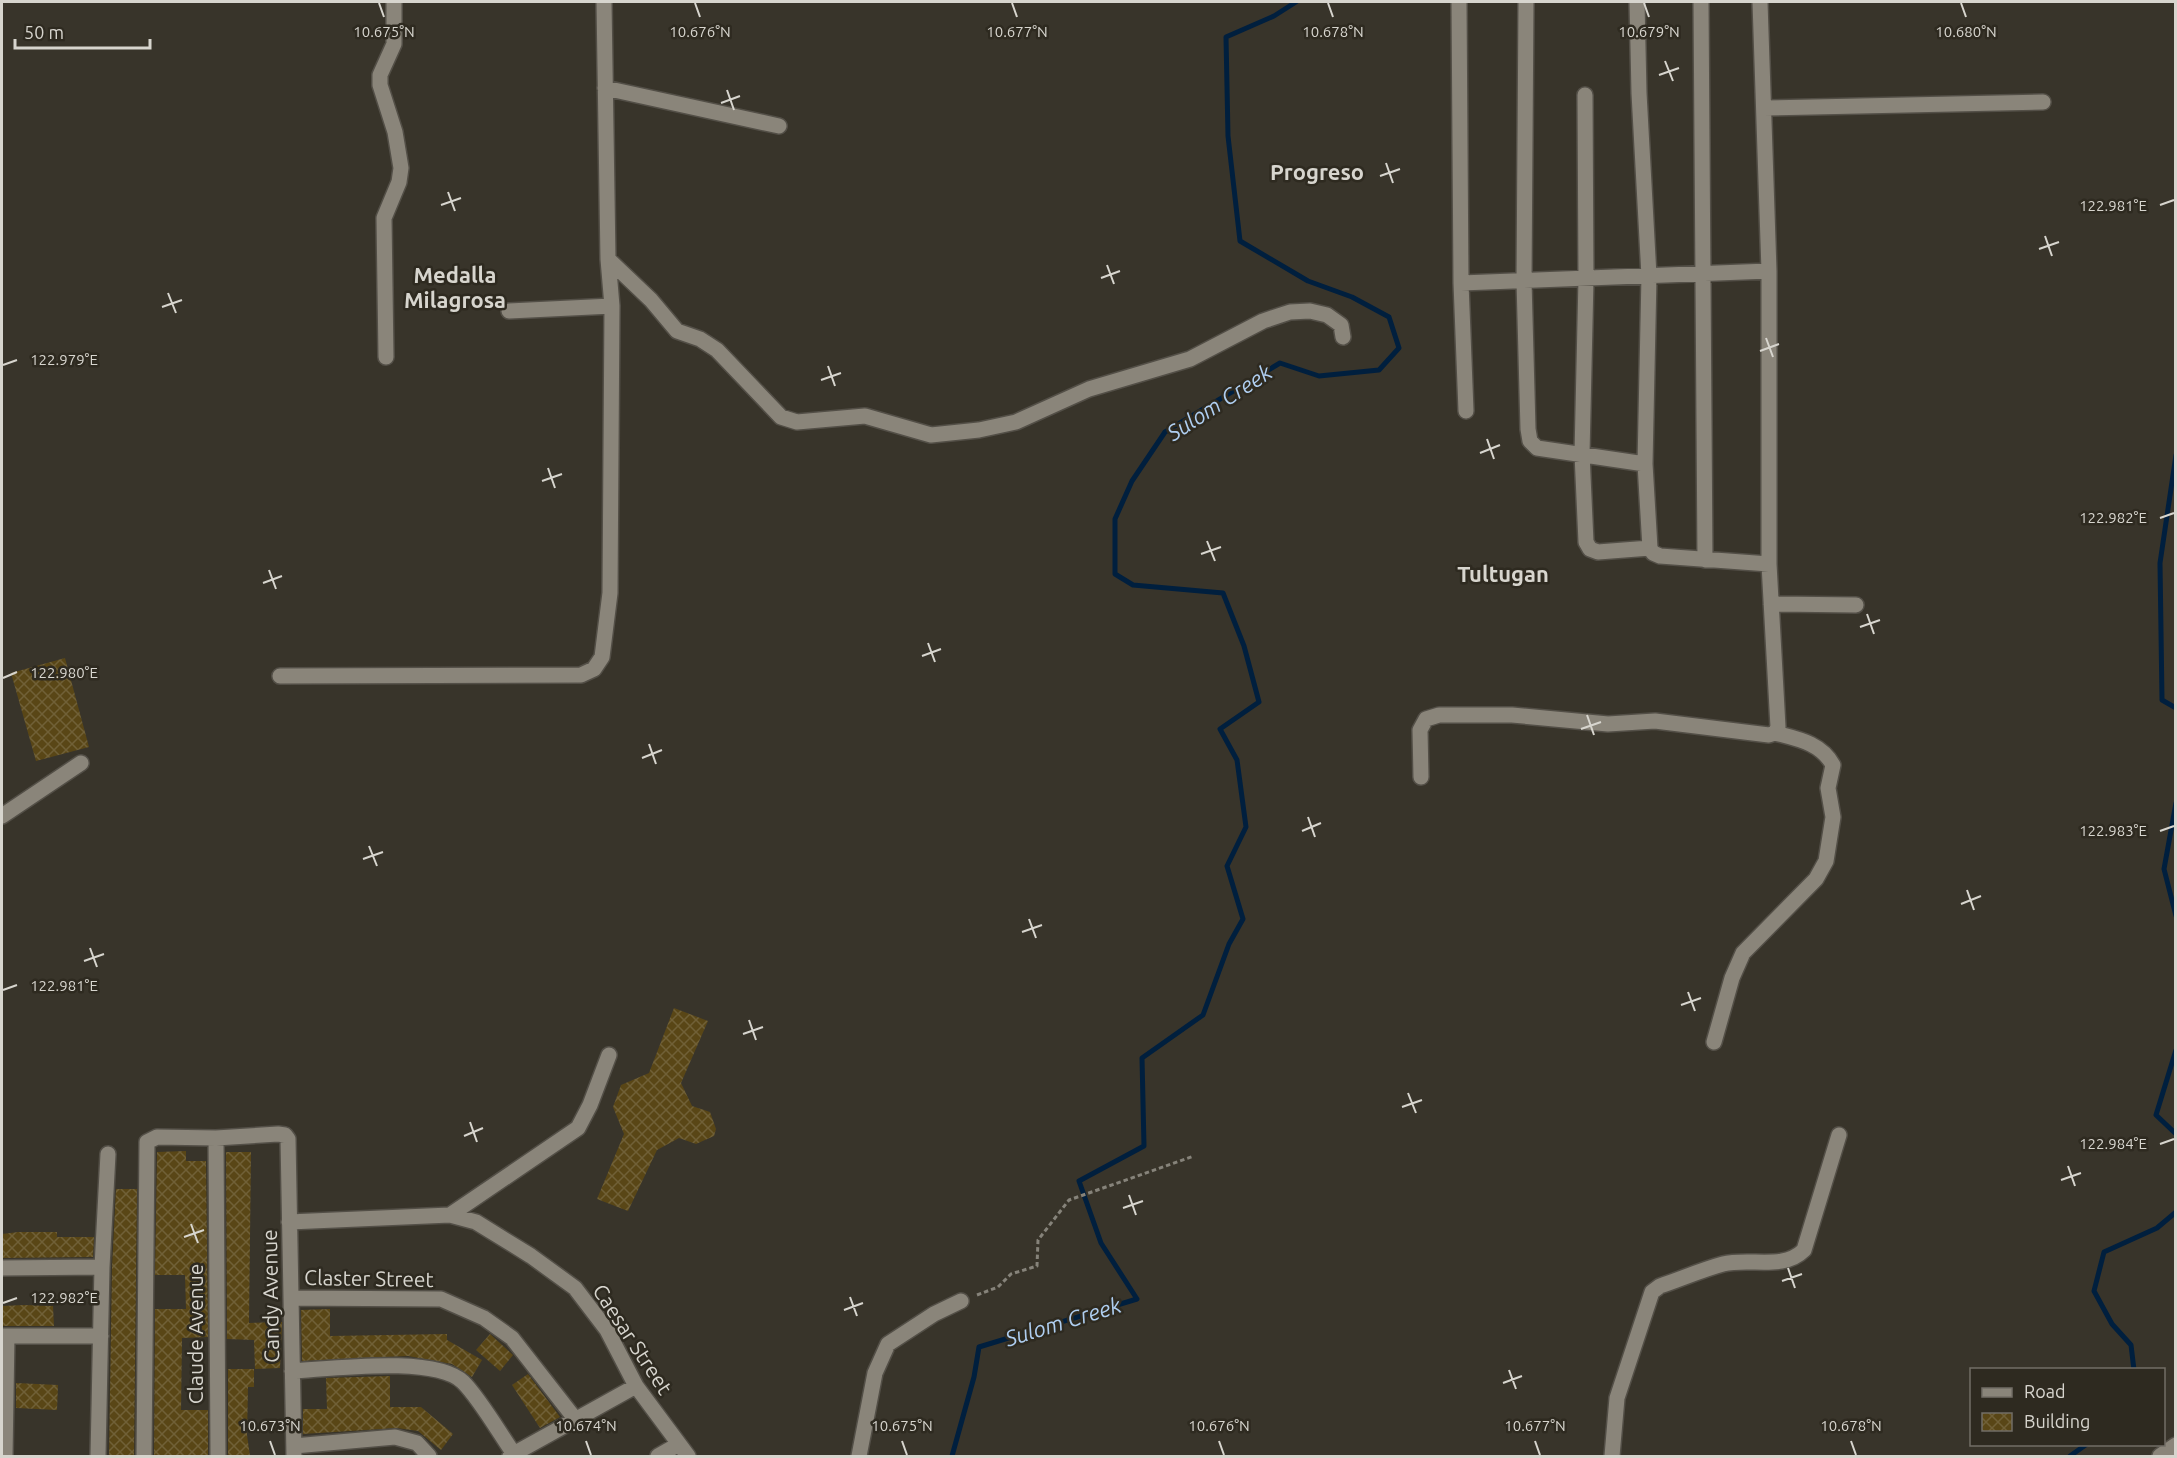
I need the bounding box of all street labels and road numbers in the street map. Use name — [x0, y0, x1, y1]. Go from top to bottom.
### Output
street label: Candy Avenue — [257, 1229, 283, 1363]
street label: Claude Avenue — [183, 1264, 207, 1404]
street label: Claster Street — [304, 1265, 434, 1291]
street label: Caesar Street — [588, 1279, 678, 1399]

